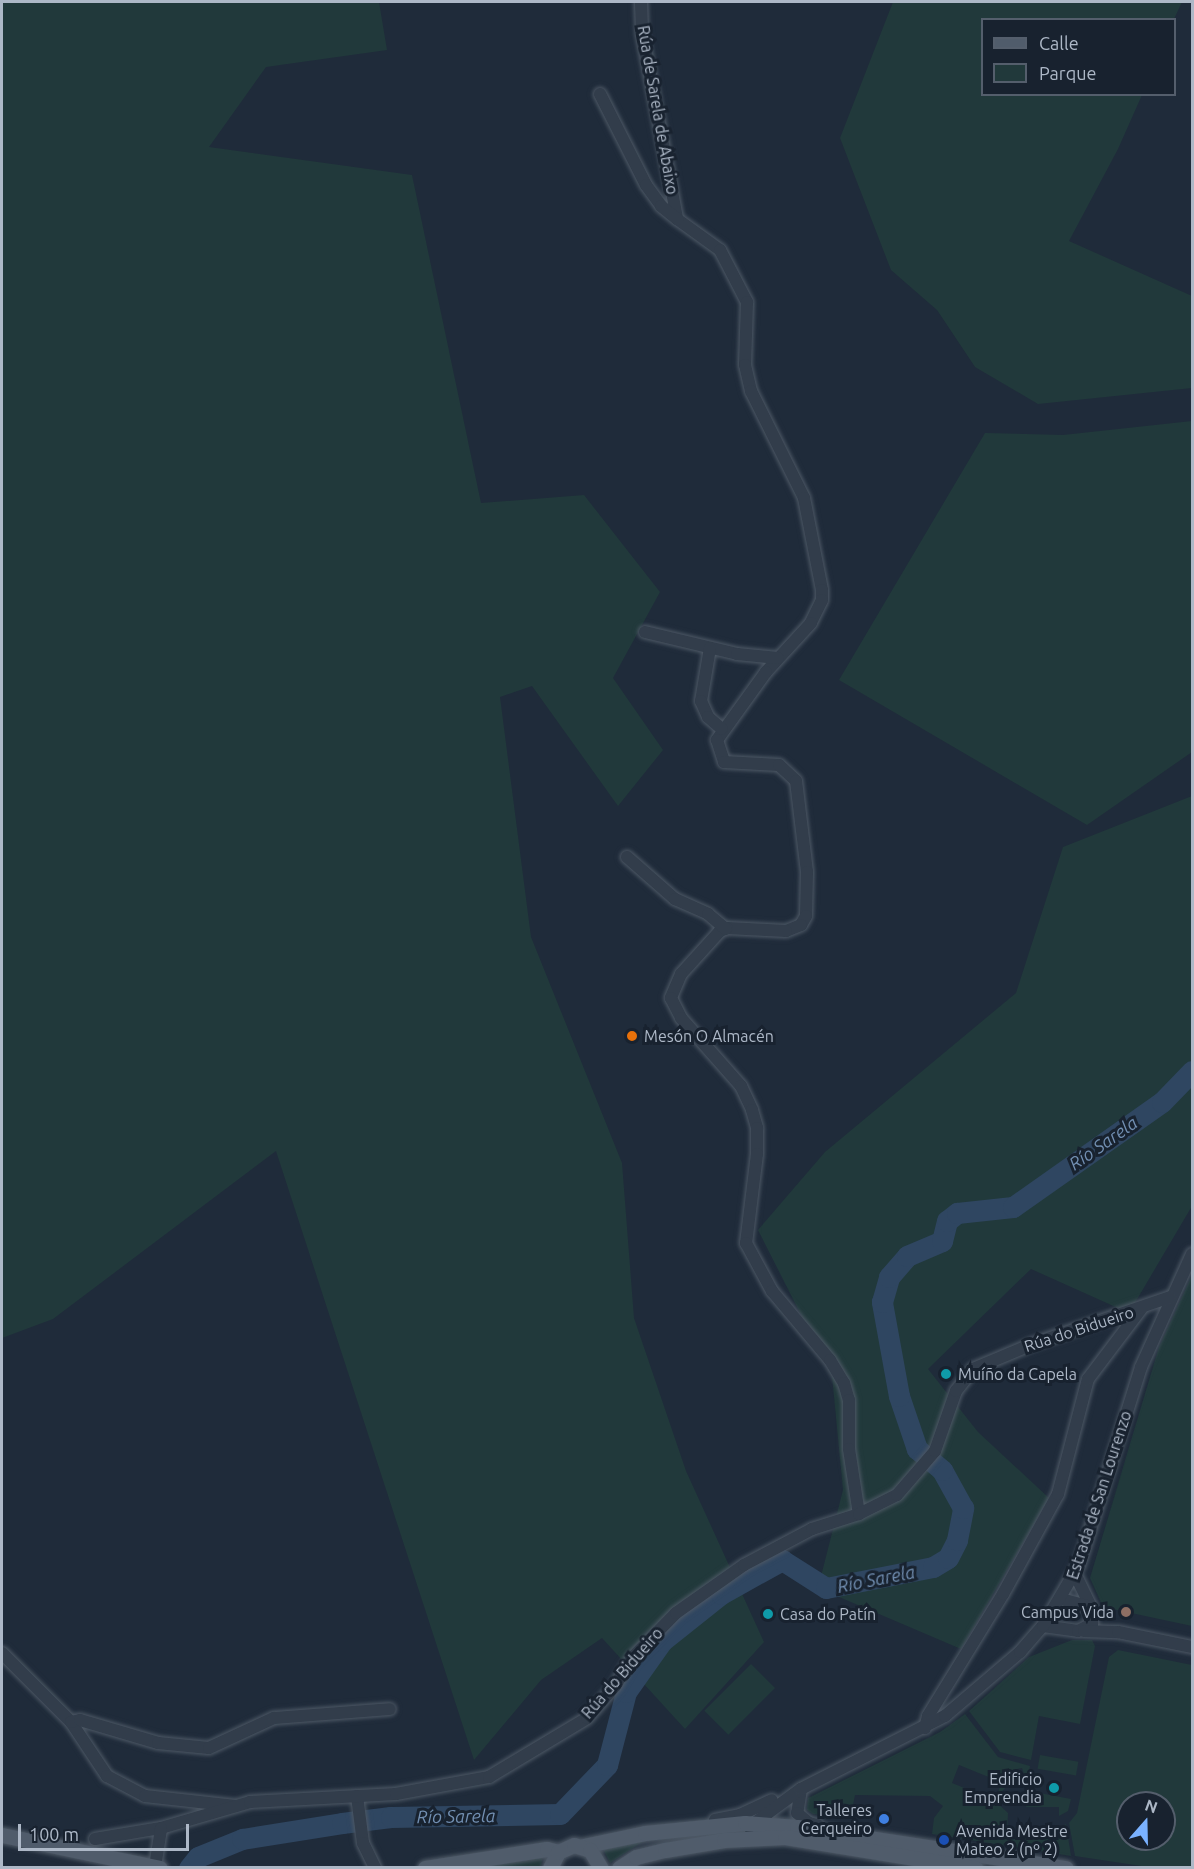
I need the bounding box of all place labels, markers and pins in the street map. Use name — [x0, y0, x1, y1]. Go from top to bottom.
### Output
place label: Mesón O Almacén — [644, 1026, 774, 1046]
marker: Mesón O Almacén — [625, 1029, 639, 1043]
place label: Muíño da Capela — [958, 1364, 1077, 1384]
marker: Muíño da Capela — [939, 1367, 953, 1381]
place label: Campus Vida — [1021, 1602, 1114, 1622]
place label: Casa do Patín — [780, 1604, 876, 1624]
marker: Campus Vida — [1119, 1605, 1133, 1619]
marker: Casa do Patín — [761, 1607, 775, 1621]
place label: Edificio Emprendia — [964, 1769, 1042, 1807]
marker: Edificio Emprendia — [1047, 1781, 1061, 1795]
place label: Talleres Cerqueiro — [801, 1800, 872, 1838]
marker: Talleres Cerqueiro — [877, 1812, 891, 1826]
place label: Avenida Mestre Mateo 2 (nº 2) — [956, 1821, 1068, 1859]
marker: Avenida Mestre Mateo 2 (nº 2) — [937, 1833, 951, 1847]

